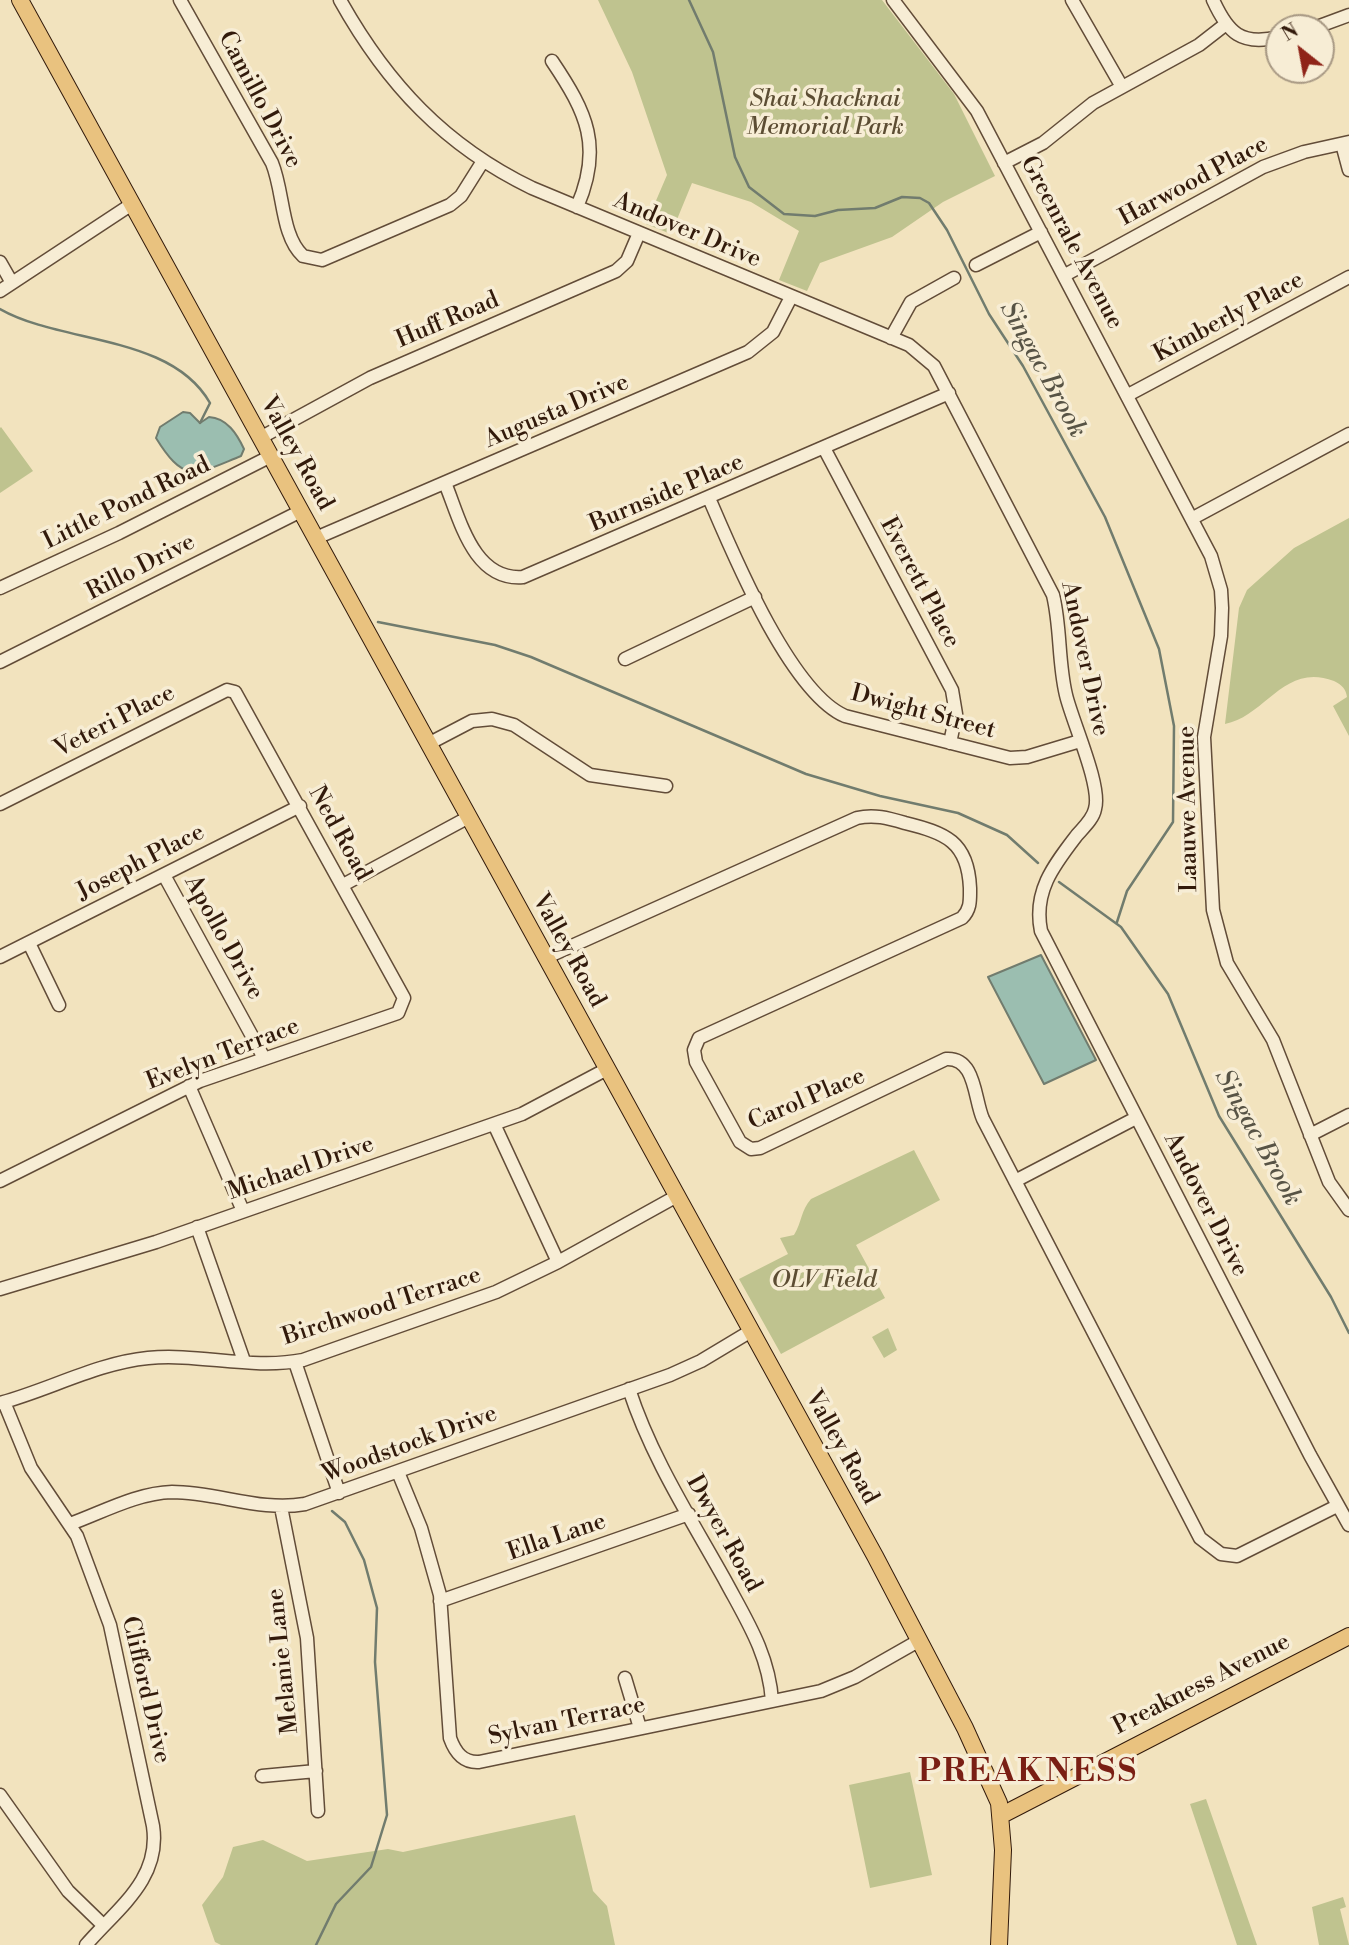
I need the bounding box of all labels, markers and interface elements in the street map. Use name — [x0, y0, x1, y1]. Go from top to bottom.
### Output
north arrow — [1265, 14, 1335, 84]
text: N — [1278, 19, 1303, 47]
street label: Camillo Drive — [211, 26, 307, 174]
park label: Shai Shacknai Memorial Park — [746, 86, 904, 142]
street label: Harwood Place — [1115, 131, 1273, 233]
street label: Greenrale Avenue — [1013, 151, 1129, 335]
street label: Andover Drive — [609, 187, 765, 275]
street label: Kimberly Place — [1149, 266, 1309, 370]
street label: Huff Road — [392, 286, 504, 356]
water label: Singac Brook — [992, 296, 1092, 444]
street label: Augusta Drive — [481, 369, 633, 455]
street label: Valley Road — [253, 392, 339, 516]
street label: Burnside Place — [586, 449, 748, 539]
street label: Little Pond Road — [39, 451, 215, 557]
street label: Everett Place — [873, 513, 965, 653]
street label: Rillo Drive — [82, 528, 200, 608]
street label: Andover Drive — [1054, 579, 1114, 739]
street label: Veteri Place — [50, 679, 180, 765]
street label: Dwight Street — [848, 680, 998, 746]
street label: Laauwe Avenue — [1173, 726, 1205, 892]
street label: Ned Road — [301, 782, 377, 886]
street label: Joseph Place — [72, 819, 210, 907]
street label: Apollo Drive — [177, 871, 269, 1005]
street label: Valley Road — [525, 889, 611, 1013]
street label: Evelyn Terrace — [142, 1013, 304, 1097]
street label: Carol Place — [744, 1062, 870, 1138]
water label: Singac Brook — [1207, 1064, 1307, 1212]
street label: Andover Drive — [1156, 1128, 1254, 1282]
street label: Michael Drive — [224, 1131, 378, 1207]
street label: Birchwood Terrace — [279, 1261, 485, 1353]
park label: OLV Field — [772, 1267, 876, 1295]
street label: Valley Road — [798, 1386, 884, 1510]
street label: Woodstock Drive — [319, 1400, 501, 1490]
street label: Dwyer Road — [679, 1470, 767, 1598]
street label: Ella Lane — [504, 1508, 610, 1568]
street label: Melanie Lane — [262, 1587, 306, 1735]
street label: Clifford Drive — [114, 1614, 176, 1766]
street label: Preakness Avenue — [1109, 1628, 1295, 1742]
street label: Sylvan Terrace — [486, 1691, 648, 1753]
district label: PREAKNESS — [919, 1754, 1137, 1792]

